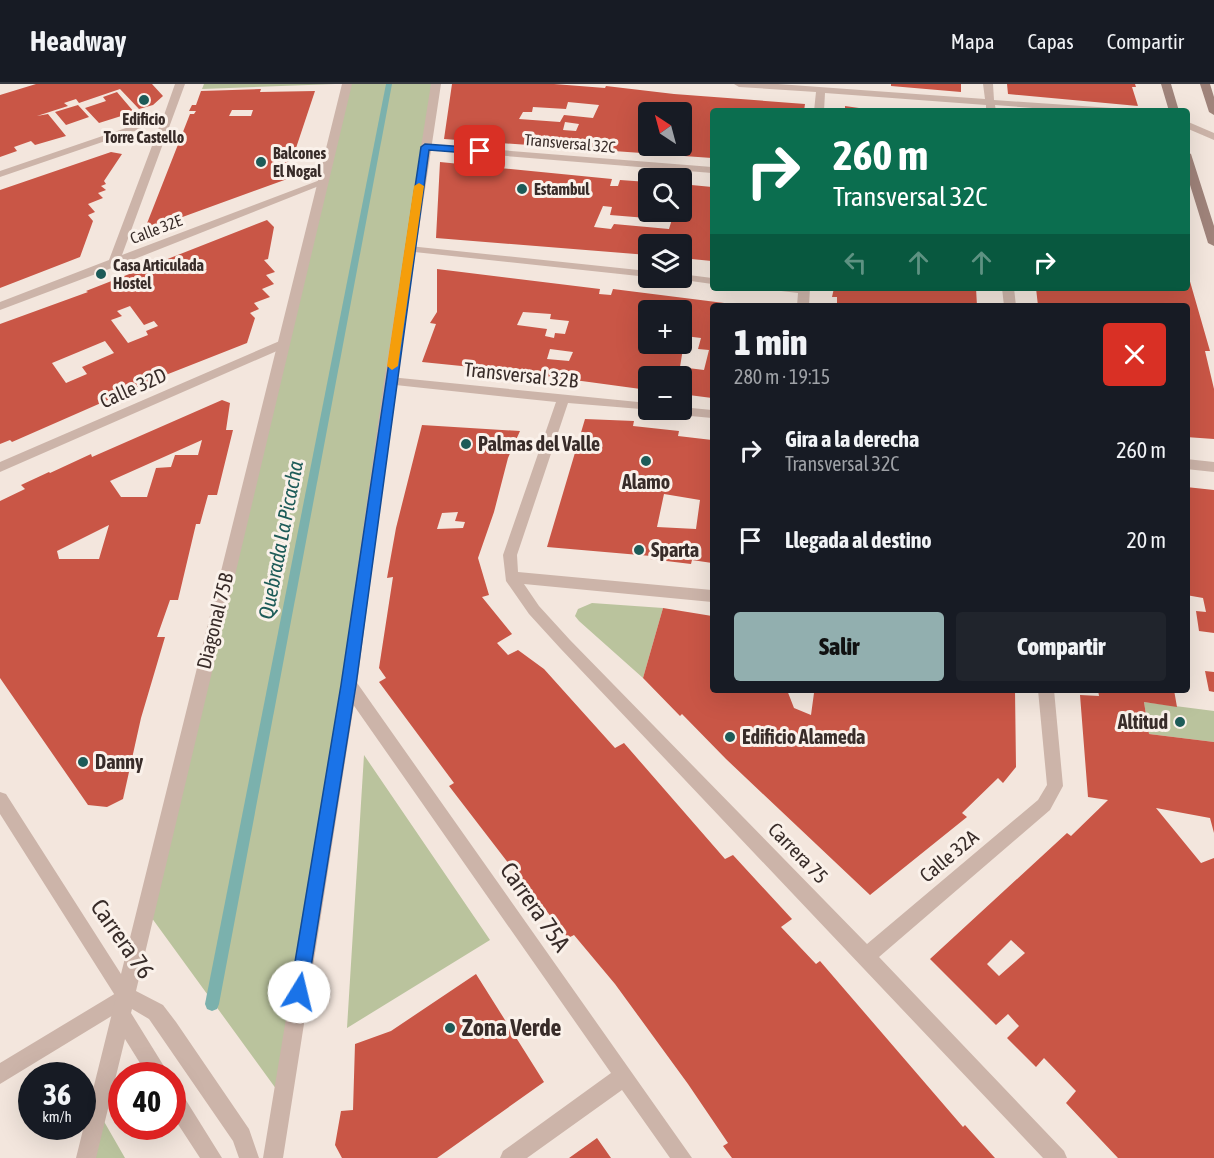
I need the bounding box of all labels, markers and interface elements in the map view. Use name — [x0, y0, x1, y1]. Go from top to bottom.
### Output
text: Headway — [30, 25, 126, 57]
text: Mapa — [951, 29, 994, 53]
text: Capas — [1027, 29, 1074, 53]
text: Compartir — [1107, 29, 1184, 53]
marker: Edificio Torre Castello — [137, 93, 151, 107]
north arrow — [638, 102, 692, 156]
map controls — [638, 102, 692, 420]
place label: Edificio Torre Castello — [104, 110, 185, 146]
pin — [454, 125, 505, 176]
street label: Transversal 32C — [524, 130, 616, 156]
text: 260 m — [833, 131, 928, 179]
icon: right — [734, 132, 812, 210]
icon: arrive — [463, 134, 496, 167]
place label: Balcones El Nogal — [273, 144, 327, 180]
marker: Balcones El Nogal — [254, 155, 268, 169]
button: search — [638, 168, 692, 222]
place label: Estambul — [534, 180, 590, 198]
text: Transversal 32C — [833, 181, 987, 212]
marker: Estambul — [515, 182, 529, 196]
street label: Calle 32E — [127, 211, 185, 247]
button: layers — [638, 234, 692, 288]
icon: left — [839, 246, 872, 279]
icon: ahead — [902, 246, 935, 279]
icon: ahead — [965, 246, 998, 279]
icon: right — [1028, 246, 1061, 279]
place label: Casa Articulada Hostel — [113, 256, 204, 292]
marker: Casa Articulada Hostel — [94, 267, 108, 281]
button: + — [638, 300, 692, 354]
text: 1 min — [734, 321, 808, 363]
button: close — [1103, 323, 1166, 386]
street label: Transversal 32B — [463, 357, 580, 392]
street label: Calle 32D — [96, 363, 170, 412]
text: 280 m · 19:15 — [734, 365, 830, 388]
button: − — [638, 366, 692, 420]
text: Gira a la derecha — [785, 426, 919, 452]
place label: Palmas del Valle — [478, 432, 600, 455]
icon: right — [734, 434, 767, 467]
marker: Palmas del Valle — [459, 437, 473, 451]
text: 260 m — [1116, 437, 1166, 463]
text: Transversal 32C — [785, 452, 899, 475]
marker: Alamo — [639, 454, 653, 468]
water label: Quebrada La Picacha — [253, 458, 307, 621]
place label: Alamo — [621, 470, 670, 493]
icon: arrive — [734, 524, 767, 557]
text: Llegada al destino — [785, 527, 932, 553]
text: 20 m — [1126, 527, 1166, 553]
place label: Sparta — [651, 538, 699, 561]
marker: Sparta — [632, 543, 646, 557]
street label: Diagonal 75B — [191, 570, 238, 671]
button: Salir — [734, 612, 944, 681]
button: Compartir — [956, 612, 1166, 681]
place label: Altitud — [1117, 710, 1168, 733]
marker: Altitud — [1173, 715, 1187, 729]
place label: Edificio Alameda — [742, 725, 865, 748]
marker: Edificio Alameda — [723, 730, 737, 744]
place label: Danny — [95, 750, 144, 773]
marker: Danny — [76, 755, 90, 769]
street label: Carrera 75 — [764, 817, 833, 888]
street label: Calle 32A — [915, 824, 983, 887]
street label: Carrera 75A — [495, 857, 576, 957]
street label: Carrera 76 — [85, 894, 159, 984]
position arrow — [267, 960, 331, 1024]
place label: Zona Verde — [462, 1014, 562, 1041]
marker: Zona Verde — [443, 1021, 457, 1035]
speed limit sign: 40 — [108, 1062, 186, 1140]
text: 36 — [43, 1077, 71, 1111]
text: km/h — [42, 1108, 72, 1125]

